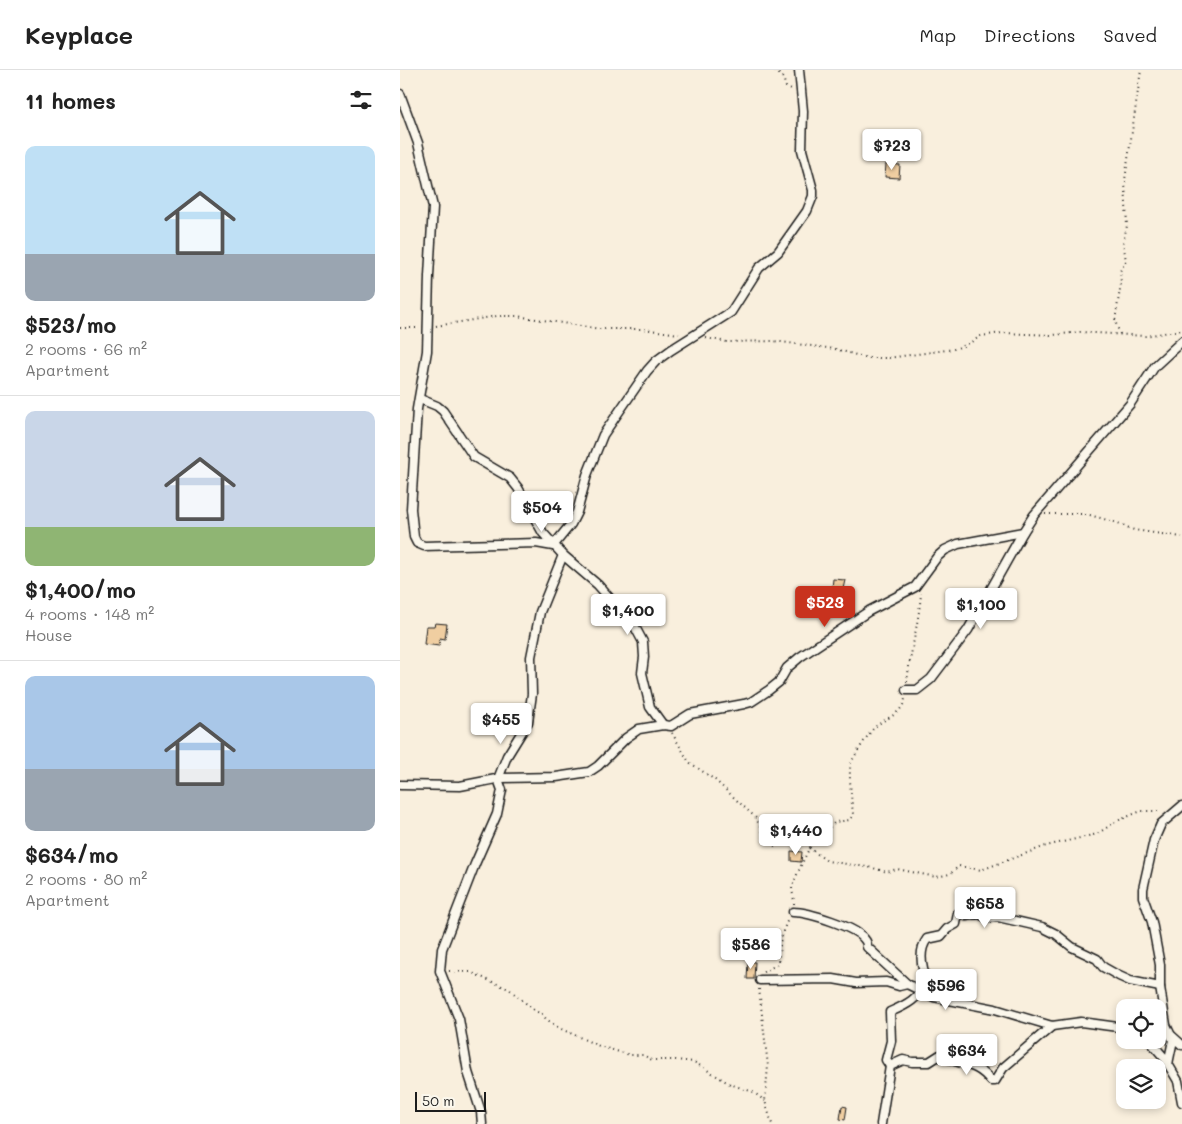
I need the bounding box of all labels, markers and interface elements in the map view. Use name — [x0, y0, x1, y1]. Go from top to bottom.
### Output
text: Keyplace — [25, 19, 133, 50]
text: Map — [919, 23, 956, 47]
text: Directions — [984, 23, 1076, 47]
text: Saved — [1104, 23, 1157, 47]
icon: filters — [347, 86, 375, 114]
text: 11 homes — [25, 87, 116, 114]
pin: $723 — [862, 128, 922, 171]
text: $723 — [873, 134, 911, 155]
icon: home — [155, 178, 245, 268]
text: $523/mo — [25, 311, 116, 338]
text: 2 rooms · 66 m² — [25, 338, 147, 359]
text: Apartment — [25, 359, 110, 380]
icon: home — [155, 444, 245, 534]
pin: $504 — [512, 490, 572, 533]
text: $504 — [522, 496, 562, 517]
text: $1,400/mo — [25, 576, 136, 603]
pin: $523 — [795, 586, 855, 628]
pin: $1,100 — [940, 588, 1022, 630]
text: $523 — [806, 591, 844, 612]
text: $1,100 — [956, 593, 1006, 614]
pin: $1,400 — [587, 594, 669, 636]
text: $1,400 — [602, 599, 654, 620]
text: 4 rooms · 148 m² — [25, 603, 154, 624]
text: House — [25, 624, 72, 645]
pin: $455 — [471, 702, 531, 745]
text: $455 — [482, 708, 520, 729]
icon: home — [155, 709, 245, 799]
pin: $1,440 — [755, 814, 837, 856]
text: $1,440 — [770, 819, 822, 840]
text: $634/mo — [25, 841, 118, 868]
text: 2 rooms · 80 m² — [25, 868, 147, 889]
pin: $658 — [955, 886, 1015, 929]
text: Apartment — [25, 889, 110, 910]
text: $658 — [966, 892, 1004, 913]
pin: $586 — [721, 928, 781, 970]
text: $586 — [732, 933, 770, 954]
pin: $596 — [916, 968, 976, 1011]
text: $596 — [927, 974, 965, 995]
map controls — [1116, 999, 1166, 1109]
button: locate — [1116, 999, 1166, 1049]
pin: $634 — [937, 1034, 997, 1076]
text: $634 — [947, 1039, 987, 1060]
button: layers — [1116, 1059, 1166, 1109]
scale bar — [415, 1089, 486, 1112]
text: 50 m — [422, 1091, 454, 1110]

